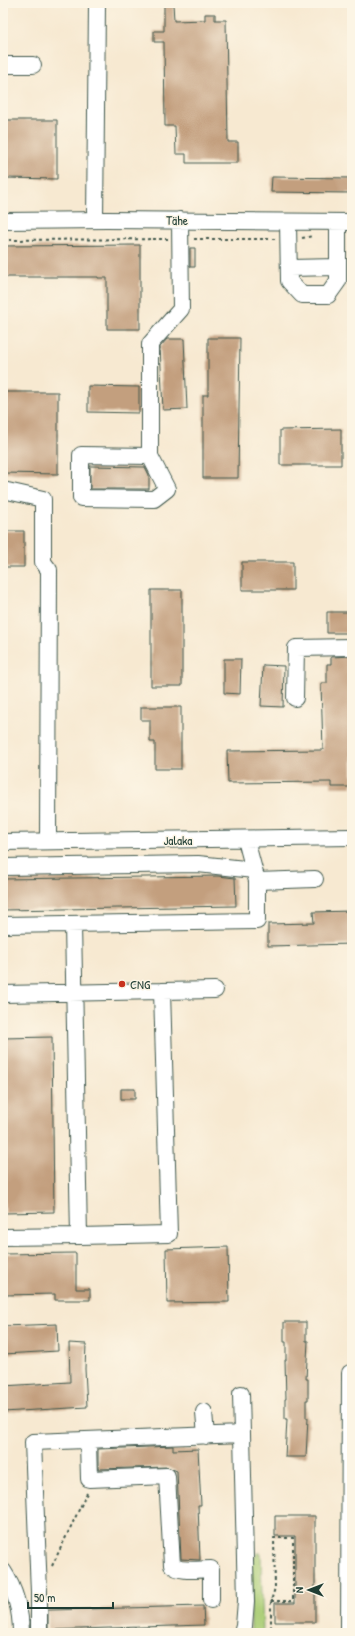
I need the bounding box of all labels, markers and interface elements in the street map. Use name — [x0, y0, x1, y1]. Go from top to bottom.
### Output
street label: Tähe — [166, 211, 188, 229]
street label: Jalaka — [164, 831, 192, 849]
place label: CNG — [130, 975, 151, 993]
marker: CNG — [117, 979, 127, 989]
north arrow — [289, 1570, 329, 1610]
scale bar — [28, 1584, 113, 1610]
text: N — [292, 1587, 306, 1593]
text: 50 m — [34, 1589, 55, 1606]

